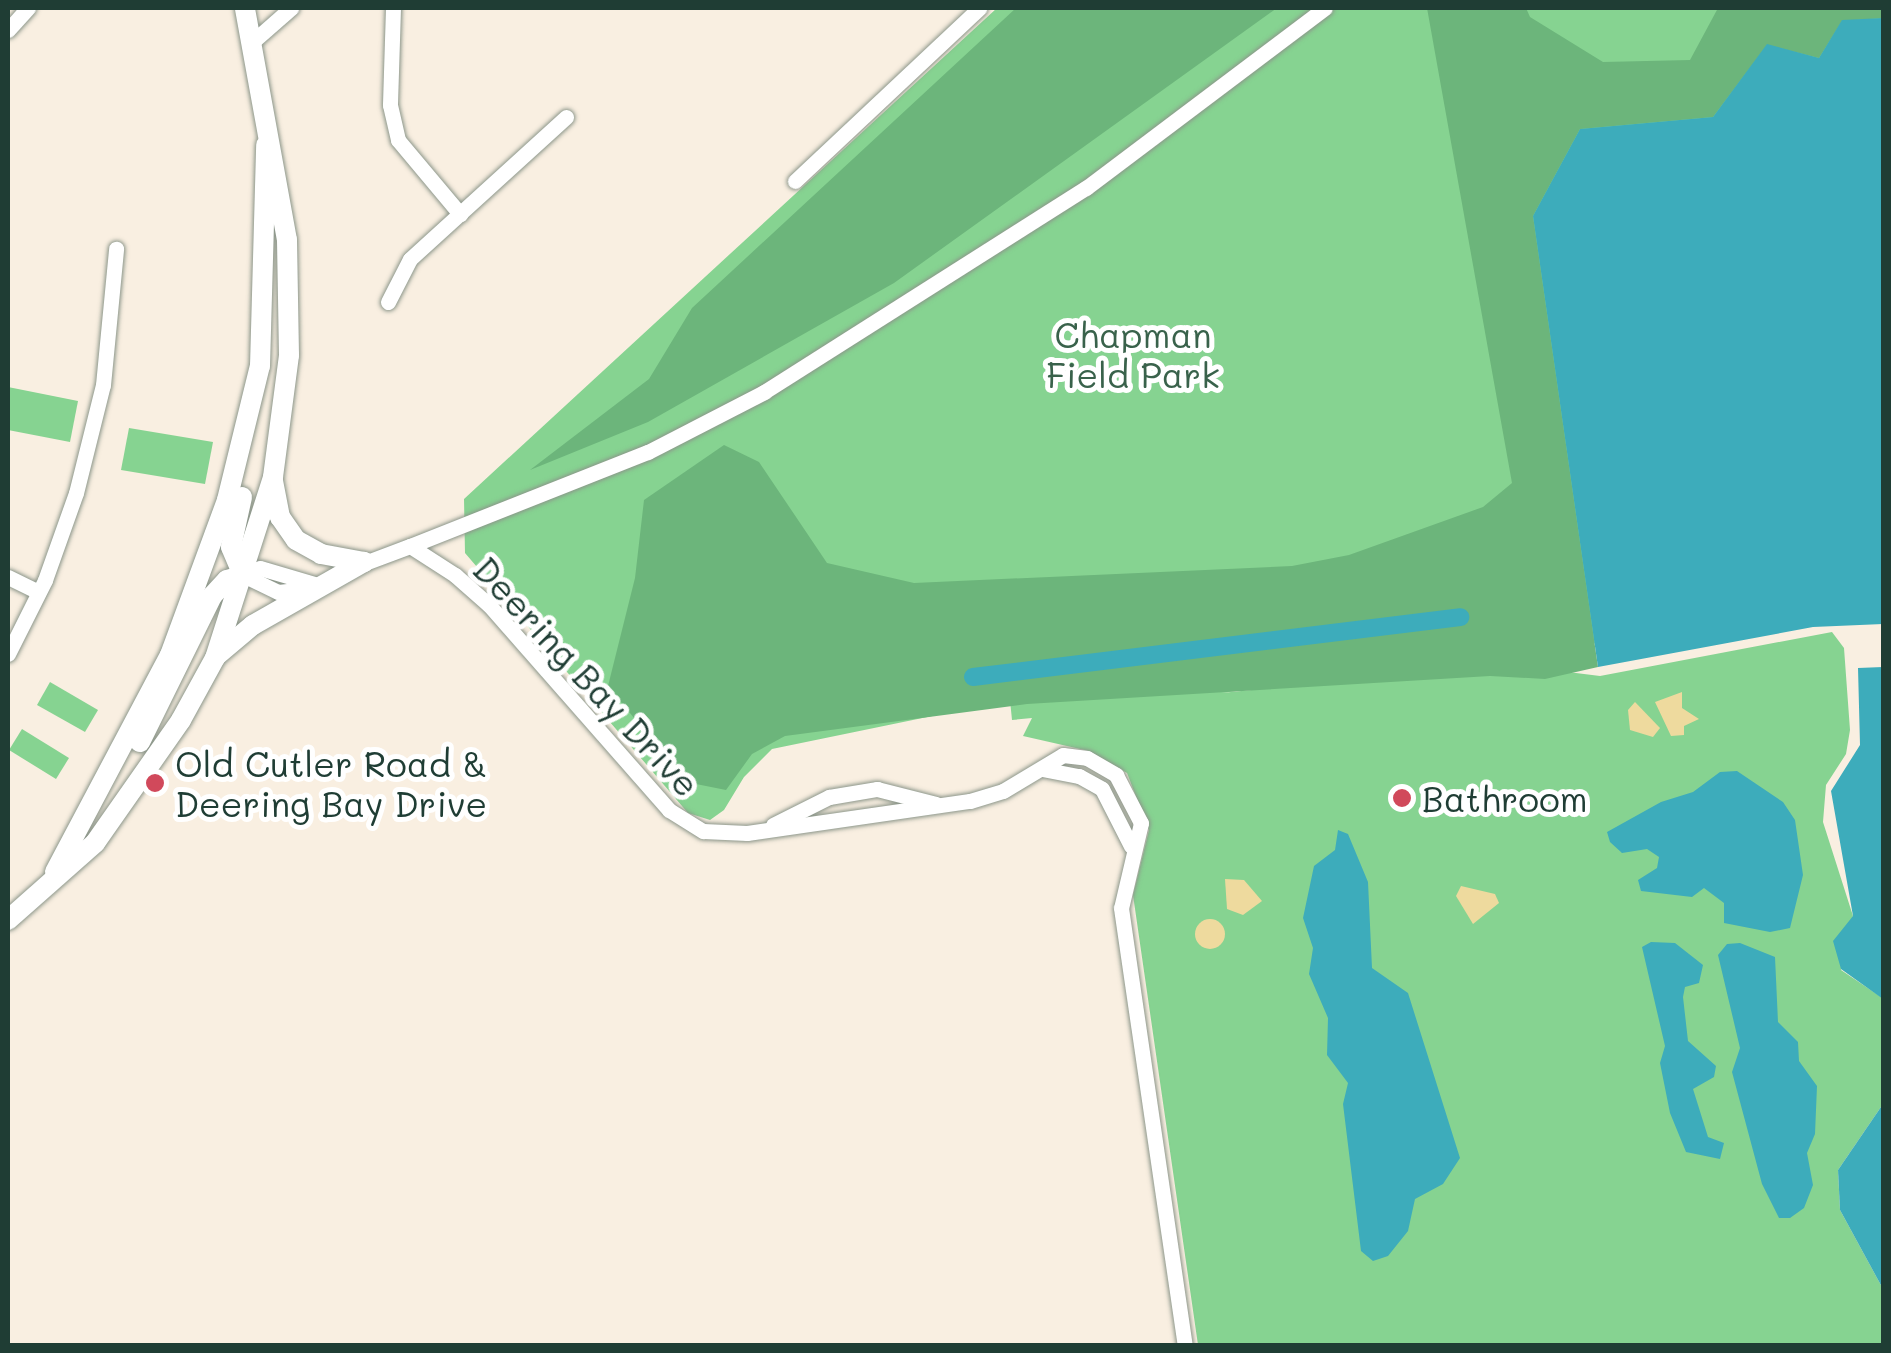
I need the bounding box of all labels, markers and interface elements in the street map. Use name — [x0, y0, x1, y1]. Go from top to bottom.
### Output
park label: Chapman Field Park — [1046, 313, 1220, 395]
street label: Deering Bay Drive — [465, 548, 709, 804]
place label: Old Cutler Road & Deering Bay Drive — [175, 742, 487, 824]
marker: Old Cutler Road & Deering Bay Drive — [144, 772, 166, 794]
place label: Bathroom — [1422, 777, 1588, 819]
marker: Bathroom — [1391, 787, 1413, 809]

